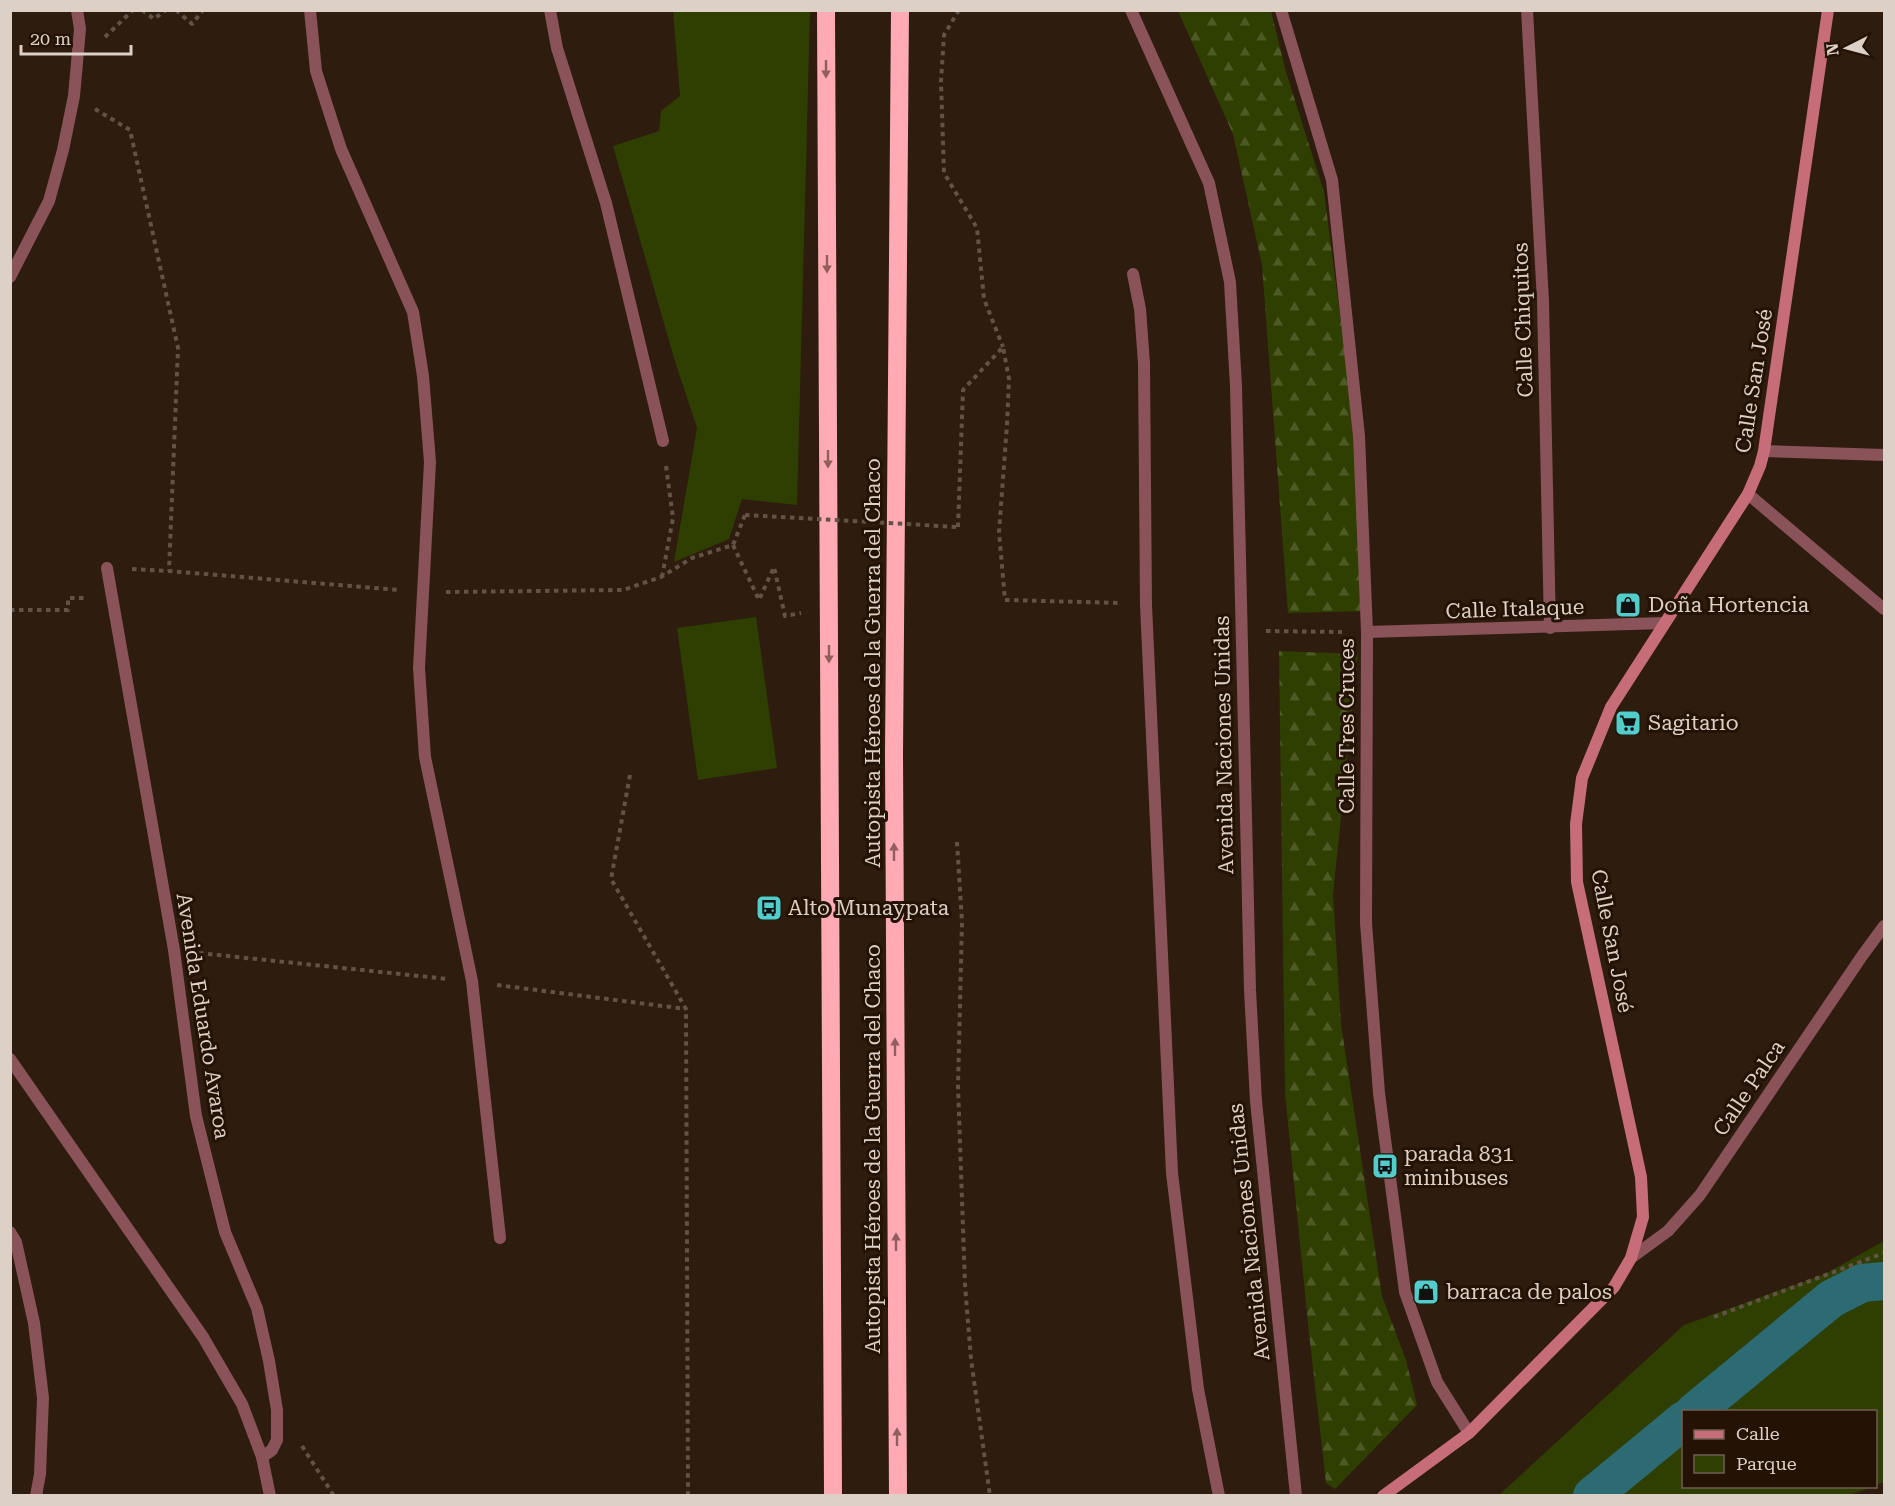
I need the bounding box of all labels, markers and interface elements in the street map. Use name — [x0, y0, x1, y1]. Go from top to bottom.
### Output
scale bar — [21, 18, 130, 56]
north arrow — [1817, 18, 1877, 78]
text: 20 m — [30, 28, 71, 49]
text: N — [1822, 42, 1843, 57]
one-way arrow — [821, 59, 831, 78]
street label: Calle Chiquitos — [1508, 242, 1538, 398]
one-way arrow — [822, 254, 832, 273]
street label: Calle San José — [1731, 307, 1777, 455]
one-way arrow — [823, 449, 833, 468]
street label: Autopista Héroes de la Guerra del Chaco — [861, 458, 885, 868]
shop icon: Doña Hortencia — [1613, 590, 1643, 620]
place label: Doña Hortencia — [1648, 593, 1810, 617]
street label: Calle Italaque — [1445, 595, 1585, 623]
street label: Avenida Naciones Unidas — [1210, 616, 1238, 874]
street label: Calle Tres Cruces — [1335, 638, 1359, 814]
one-way arrow — [824, 644, 834, 663]
supermarket icon: Sagitario — [1613, 708, 1643, 738]
place label: Sagitario — [1648, 711, 1739, 735]
one-way arrow — [889, 843, 899, 862]
street label: Calle San José — [1586, 867, 1638, 1015]
street label: Avenida Eduardo Avaroa — [172, 891, 234, 1141]
bus stop icon: Alto Munaypata — [754, 893, 784, 923]
place label: Alto Munaypata — [788, 896, 950, 920]
street label: Autopista Héroes de la Guerra del Chaco — [861, 944, 885, 1354]
street label: Calle Palca — [1708, 1035, 1790, 1140]
one-way arrow — [890, 1038, 900, 1057]
street label: Avenida Naciones Unidas — [1224, 1102, 1274, 1362]
place label: parada 831 minibuses — [1404, 1142, 1514, 1190]
bus stop icon: parada 831 minibuses — [1370, 1151, 1400, 1181]
one-way arrow — [891, 1233, 901, 1252]
shop icon: barraca de palos — [1411, 1277, 1441, 1307]
place label: barraca de palos — [1446, 1280, 1612, 1304]
legend — [1682, 1410, 1877, 1488]
text: Calle — [1736, 1423, 1780, 1444]
one-way arrow — [892, 1428, 902, 1447]
text: Parque — [1736, 1453, 1797, 1474]

